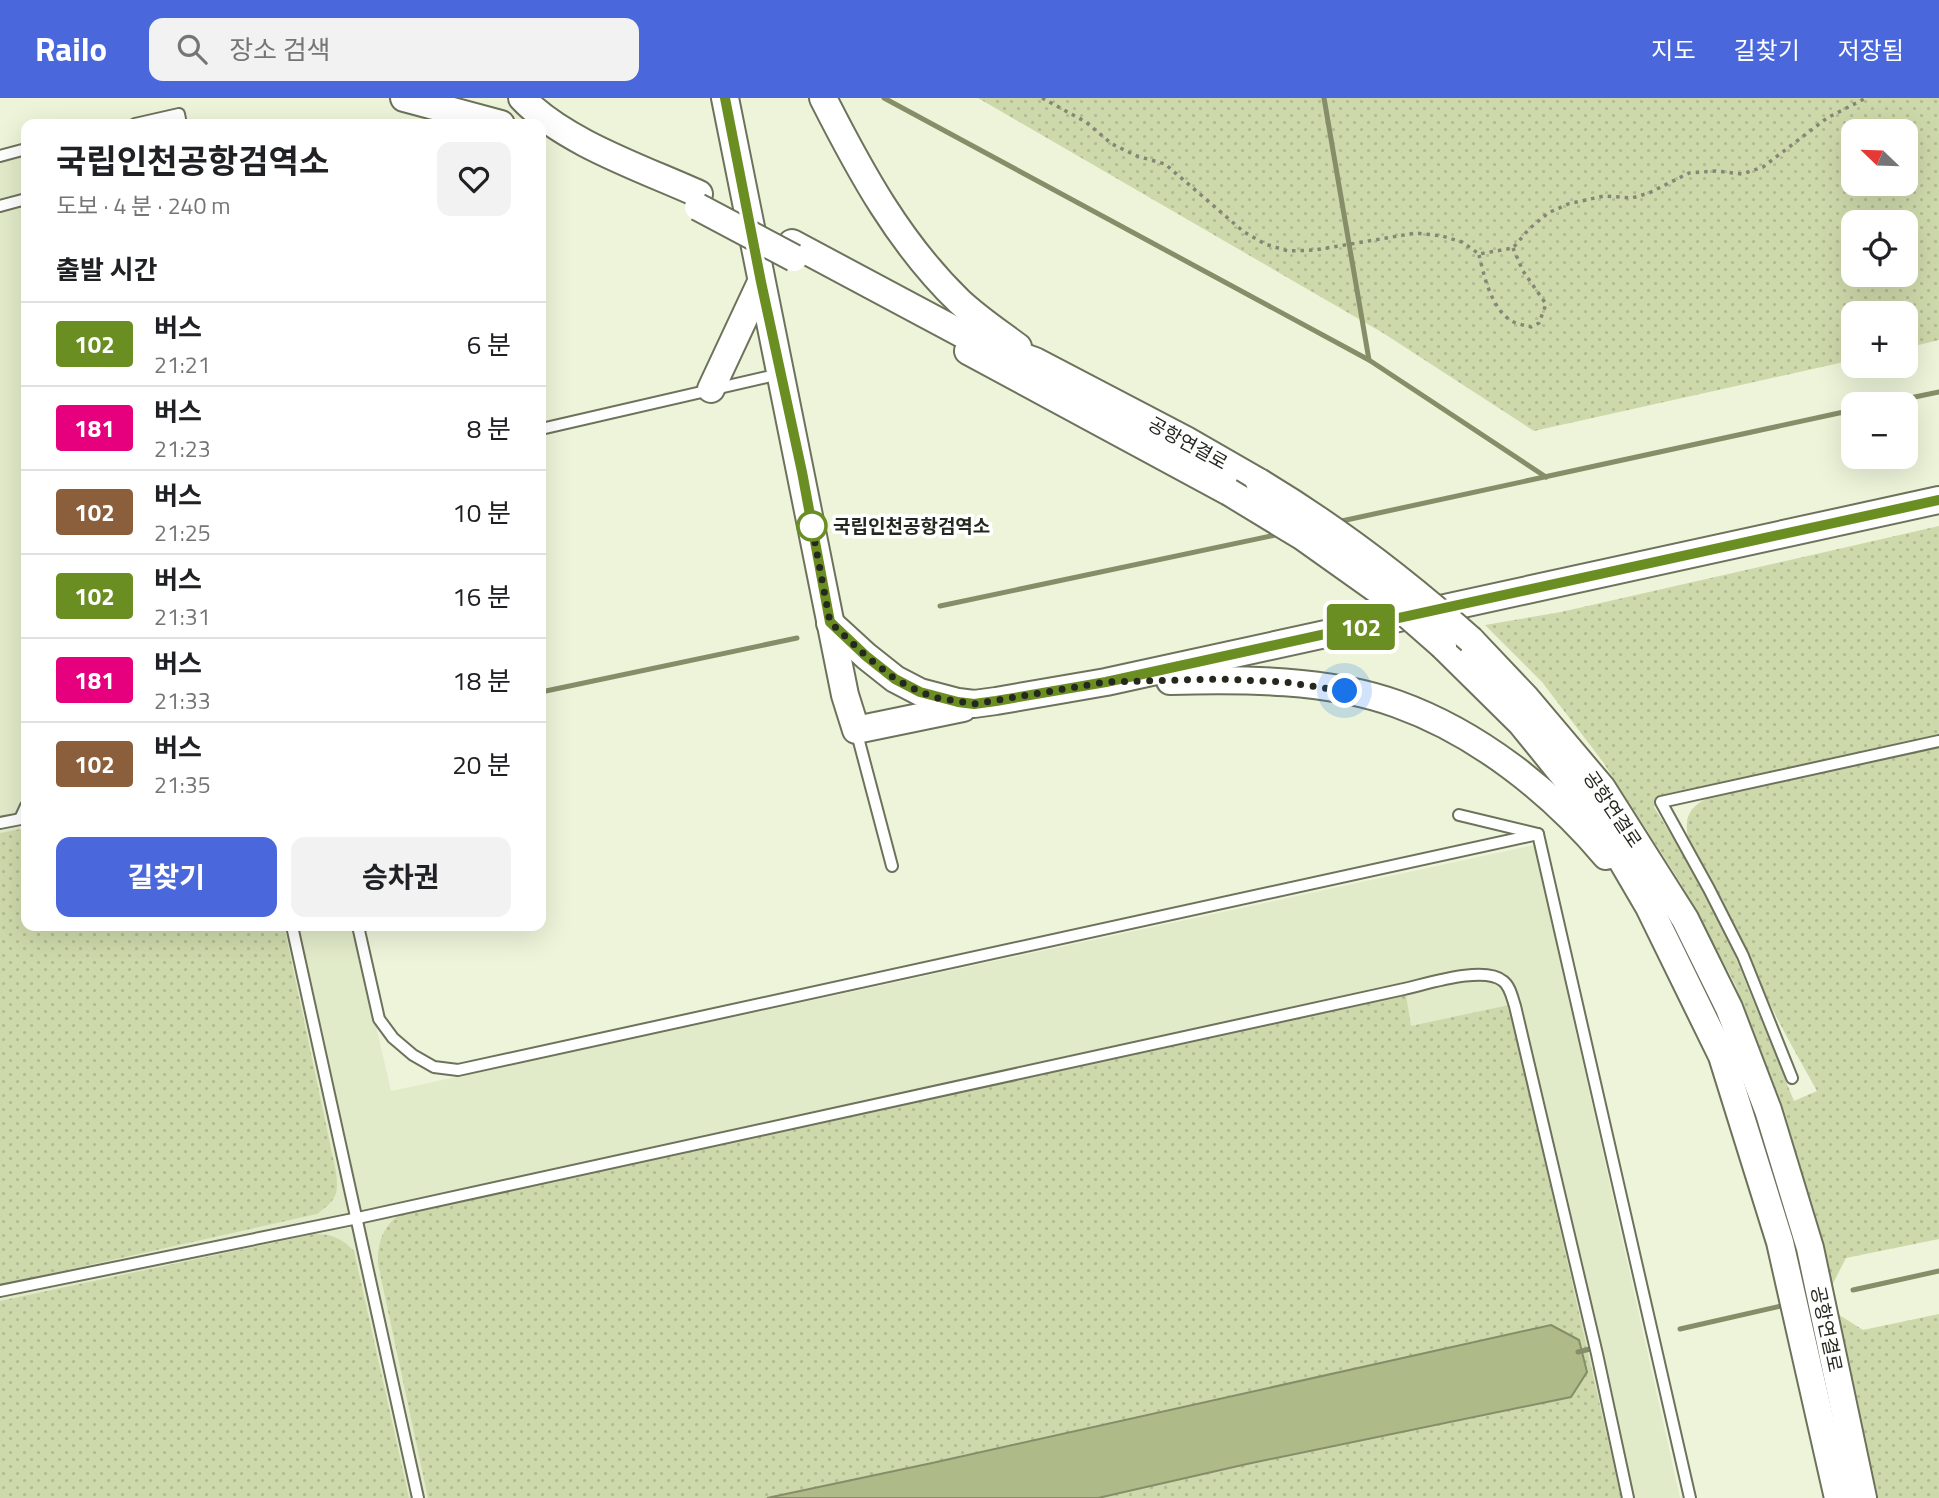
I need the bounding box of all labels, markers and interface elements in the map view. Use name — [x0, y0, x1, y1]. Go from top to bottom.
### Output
search box — [149, 18, 639, 81]
text: Railo — [35, 24, 107, 74]
icon: search — [173, 30, 211, 68]
text: 장소 검색 — [229, 30, 331, 69]
text: 지도 — [1651, 32, 1696, 68]
text: 길찾기 — [1734, 32, 1800, 68]
text: 저장됨 — [1838, 32, 1904, 68]
north arrow — [1841, 119, 1918, 196]
map controls — [1841, 119, 1918, 469]
text: 국립인천공항검역소 — [56, 136, 329, 186]
button: heart — [437, 142, 511, 216]
text: 도보 · 4 분 · 240 m — [56, 188, 231, 223]
button: locate — [1841, 210, 1918, 287]
text: 출발 시간 — [56, 250, 157, 289]
button: + — [1841, 301, 1918, 378]
text: 버스 — [154, 308, 202, 347]
text: 6 분 — [467, 325, 511, 364]
text: 102 — [74, 326, 115, 362]
text: 21:21 — [154, 347, 211, 382]
text: 버스 — [154, 392, 202, 431]
button: − — [1841, 392, 1918, 469]
text: 8 분 — [467, 409, 511, 448]
street label: 공항연결로 — [1143, 409, 1233, 476]
text: 181 — [74, 410, 115, 446]
text: 21:23 — [154, 431, 211, 466]
text: 버스 — [154, 476, 202, 515]
text: 10 분 — [452, 493, 511, 532]
text: 102 — [74, 494, 115, 530]
marker: 국립인천공항검역소 — [797, 511, 827, 541]
place label: 국립인천공항검역소 — [833, 511, 990, 540]
text: 21:25 — [154, 515, 211, 550]
text: 버스 — [154, 560, 202, 599]
text: 16 분 — [452, 577, 511, 616]
text: 102 — [74, 578, 115, 614]
text: 21:31 — [154, 599, 211, 634]
line badge: 102 — [1321, 604, 1401, 650]
text: 102 — [1341, 609, 1381, 645]
text: 버스 — [154, 644, 202, 683]
text: 18 분 — [452, 661, 511, 700]
text: 181 — [74, 662, 115, 698]
your location — [1327, 673, 1362, 708]
text: 21:33 — [154, 683, 211, 718]
text: 버스 — [154, 728, 202, 767]
text: 20 분 — [452, 745, 511, 784]
text: 102 — [74, 746, 115, 782]
street label: 공항연결로 — [1577, 764, 1650, 853]
text: 21:35 — [154, 767, 211, 802]
button: 길찾기 — [56, 837, 277, 917]
button: 승차권 — [291, 837, 511, 917]
street label: 공항연결로 — [1804, 1283, 1851, 1375]

